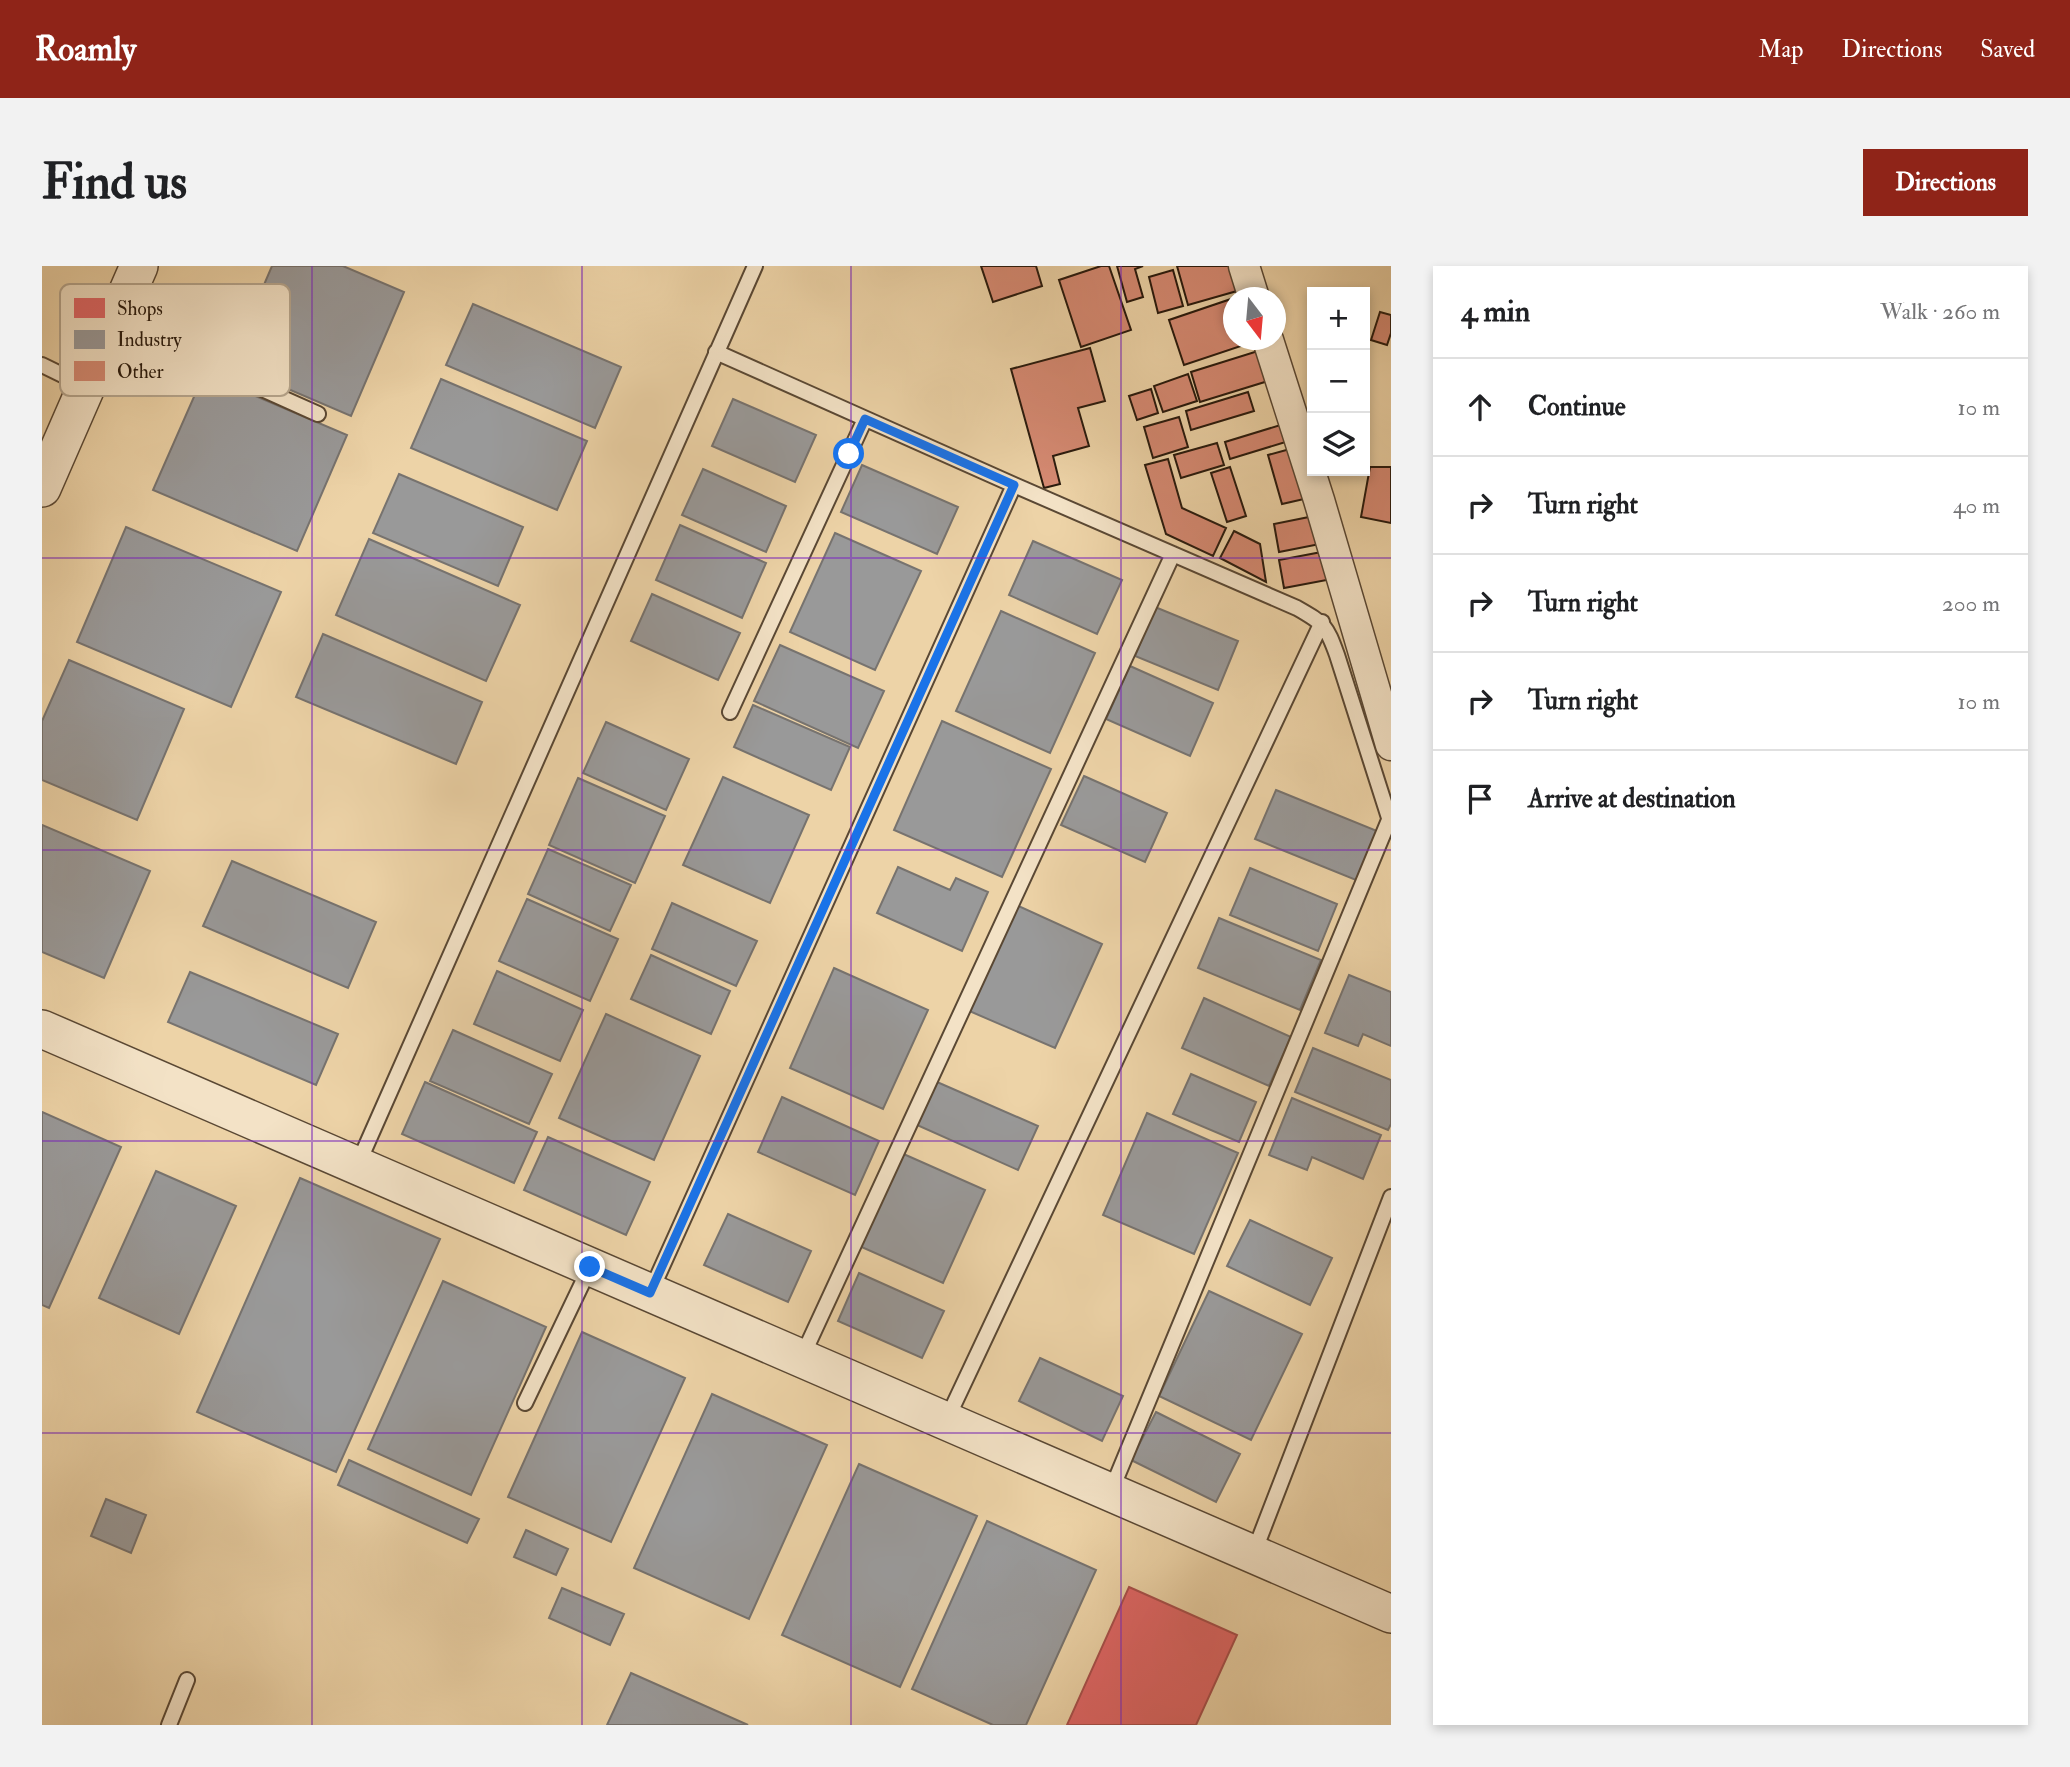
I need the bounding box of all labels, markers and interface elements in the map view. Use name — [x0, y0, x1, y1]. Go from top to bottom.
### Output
text: Roamly — [35, 29, 136, 70]
text: Map — [1758, 34, 1803, 65]
text: Directions — [1841, 34, 1942, 65]
text: Saved — [1980, 34, 2035, 65]
button: Directions — [1863, 149, 2028, 216]
text: Find us — [42, 152, 187, 213]
legend — [60, 284, 290, 396]
north arrow — [1223, 287, 1286, 350]
map controls — [1307, 287, 1370, 476]
button: + — [1307, 287, 1370, 350]
text: 4 min — [1461, 293, 1530, 330]
text: Shops — [117, 297, 163, 322]
text: Walk · 260 m — [1880, 297, 2000, 326]
text: Industry — [117, 328, 182, 352]
button: − — [1307, 350, 1370, 413]
text: Other — [117, 360, 164, 384]
icon: ahead — [1461, 388, 1499, 426]
text: Continue — [1528, 391, 1626, 423]
text: 10 m — [1957, 393, 2000, 422]
button: layers — [1307, 413, 1370, 476]
route start — [833, 438, 864, 469]
icon: right — [1461, 486, 1499, 524]
text: Turn right — [1528, 489, 1638, 521]
text: 40 m — [1953, 491, 2000, 520]
icon: right — [1461, 584, 1499, 622]
text: Turn right — [1528, 587, 1638, 619]
text: 200 m — [1942, 589, 2000, 618]
icon: right — [1461, 682, 1499, 720]
text: Turn right — [1528, 685, 1638, 717]
text: 10 m — [1957, 687, 2000, 716]
icon: arrive — [1461, 780, 1499, 818]
text: Arrive at destination — [1528, 783, 1736, 815]
route end — [574, 1251, 605, 1282]

